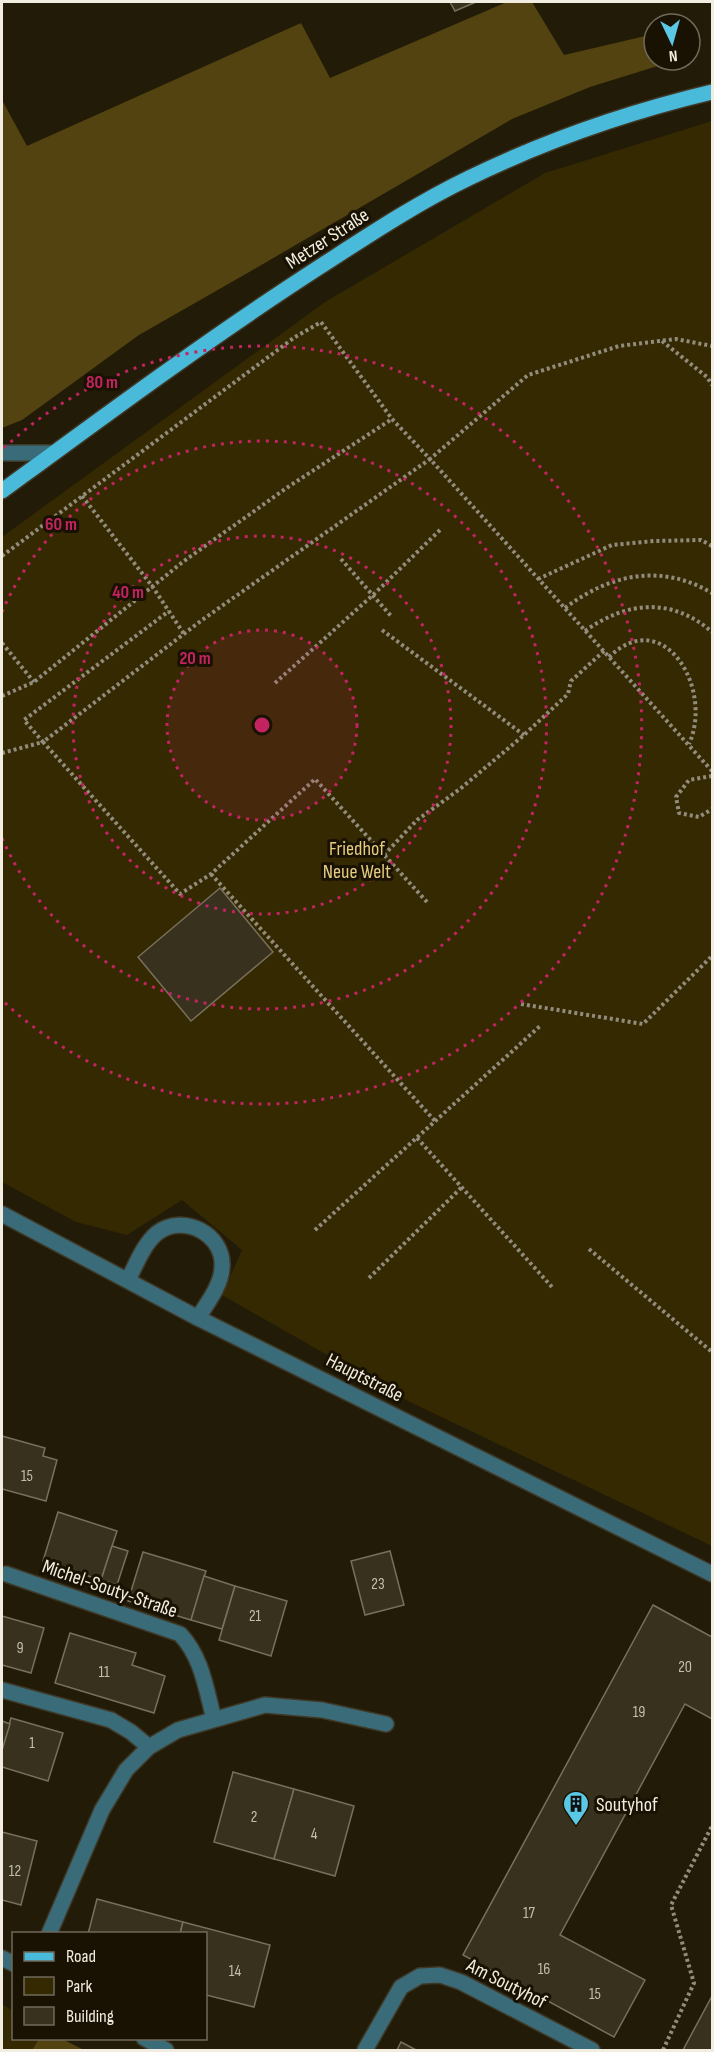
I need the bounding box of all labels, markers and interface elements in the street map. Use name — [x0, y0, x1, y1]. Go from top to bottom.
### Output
north arrow — [642, 12, 702, 72]
text: N — [668, 46, 678, 65]
street label: Metzer Straße — [282, 203, 374, 275]
text: 80 m — [86, 372, 118, 393]
text: 60 m — [45, 514, 77, 535]
text: 40 m — [112, 582, 144, 603]
text: 20 m — [179, 648, 211, 669]
centre of rings — [252, 715, 272, 735]
park label: Friedhof Neue Welt — [323, 837, 391, 884]
street label: Hauptstraße — [322, 1348, 407, 1407]
house number: 15 — [21, 1467, 33, 1486]
street label: Michel-Souty-Straße — [39, 1555, 180, 1623]
house number: 23 — [371, 1575, 385, 1594]
house number: 21 — [249, 1607, 262, 1626]
house number: 9 — [16, 1639, 24, 1658]
house number: 20 — [678, 1658, 692, 1677]
house number: 11 — [98, 1663, 110, 1682]
house number: 19 — [633, 1703, 645, 1722]
house number: 1 — [29, 1734, 35, 1753]
building icon: Soutyhof — [561, 1789, 591, 1827]
place label: Soutyhof — [596, 1793, 658, 1817]
house number: 2 — [251, 1808, 257, 1827]
house number: 4 — [311, 1825, 318, 1844]
house number: 12 — [9, 1862, 21, 1881]
house number: 17 — [523, 1904, 536, 1923]
legend — [12, 1932, 207, 2040]
text: Road — [66, 1946, 96, 1967]
street label: Am Soutyhof — [462, 1953, 551, 2014]
house number: 16 — [538, 1960, 550, 1979]
house number: 14 — [229, 1962, 241, 1981]
text: Park — [66, 1976, 92, 1997]
house number: 15 — [589, 1985, 601, 2004]
text: Building — [66, 2006, 114, 2027]

